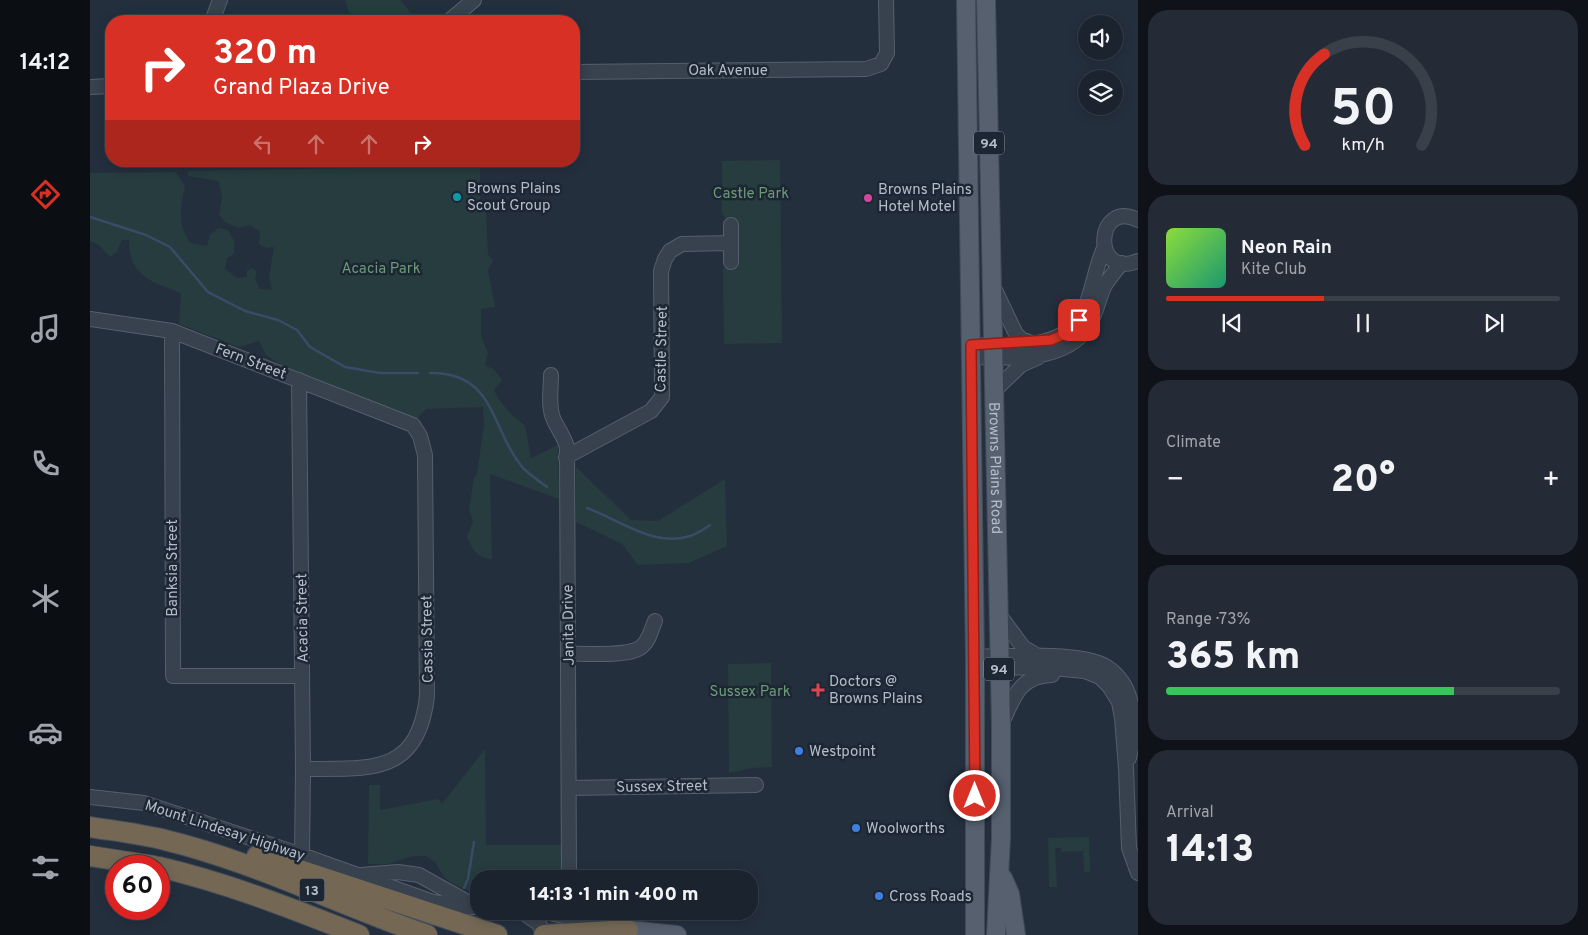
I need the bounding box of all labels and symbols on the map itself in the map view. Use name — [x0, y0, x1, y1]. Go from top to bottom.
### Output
street label: Oak Avenue — [688, 62, 768, 81]
road number: 94 — [974, 132, 1004, 154]
place label: Browns Plains Scout Group — [467, 180, 561, 216]
place label: Browns Plains Hotel Motel — [878, 181, 972, 217]
park label: Castle Park — [713, 185, 789, 204]
marker: Browns Plains Scout Group — [451, 191, 463, 203]
marker: Browns Plains Hotel Motel — [862, 192, 874, 204]
park label: Acacia Park — [341, 260, 421, 279]
pin — [1058, 299, 1100, 341]
street label: Castle Street — [652, 306, 673, 393]
street label: Fern Street — [212, 340, 289, 385]
street label: Browns Plains Road — [983, 402, 1005, 534]
street label: Banksia Street — [164, 519, 183, 617]
street label: Acacia Street — [293, 573, 314, 663]
street label: Janita Drive — [559, 584, 580, 666]
street label: Cassia Street — [418, 595, 439, 683]
road number: 94 — [984, 658, 1014, 681]
place label: Doctors @ Browns Plains — [829, 673, 923, 709]
park label: Sussex Park — [709, 683, 791, 702]
marker: Doctors @ Browns Plains — [811, 683, 825, 697]
place label: Westpoint — [809, 743, 876, 762]
marker: Westpoint — [793, 745, 805, 757]
position arrow — [948, 769, 1000, 821]
street label: Sussex Street — [616, 777, 708, 798]
street label: Mount Lindesay Highway — [142, 797, 307, 866]
place label: Woolworths — [866, 820, 945, 839]
marker: Woolworths — [850, 822, 862, 834]
speed limit sign: 60 — [105, 855, 170, 920]
road number: 13 — [300, 878, 324, 902]
place label: Cross Roads — [889, 888, 972, 907]
marker: Cross Roads — [873, 890, 885, 902]

